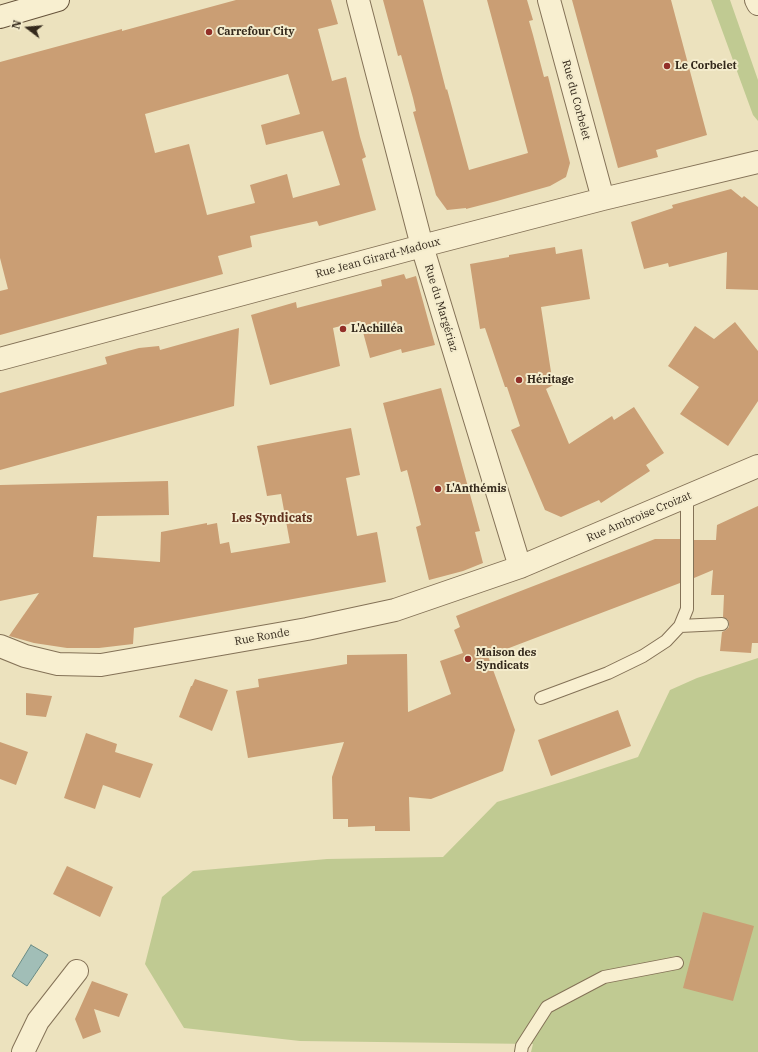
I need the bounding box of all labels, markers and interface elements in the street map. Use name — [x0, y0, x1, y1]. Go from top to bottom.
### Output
north arrow — [8, 8, 48, 48]
text: N — [9, 19, 24, 31]
place label: Carrefour City — [217, 25, 294, 39]
marker: Carrefour City — [204, 27, 214, 37]
street label: Rue du Corbelet — [559, 58, 593, 142]
place label: Le Corbelet — [675, 59, 737, 73]
marker: Le Corbelet — [662, 61, 672, 71]
street label: Rue Jean Girard-Madoux — [314, 235, 442, 281]
street label: Rue du Margériaz — [421, 263, 461, 353]
place label: L'Achilléa — [351, 322, 403, 336]
marker: L'Achilléa — [338, 324, 348, 334]
place label: Héritage — [527, 373, 574, 387]
marker: Héritage — [514, 375, 524, 385]
place label: L'Anthémis — [446, 482, 506, 496]
marker: L'Anthémis — [433, 484, 443, 494]
street label: Rue Ambroise Croizat — [585, 489, 693, 545]
district label: Les Syndicats — [232, 512, 312, 526]
street label: Rue Ronde — [233, 626, 291, 648]
place label: Maison des Syndicats — [476, 646, 536, 672]
marker: Maison des Syndicats — [463, 654, 473, 664]

